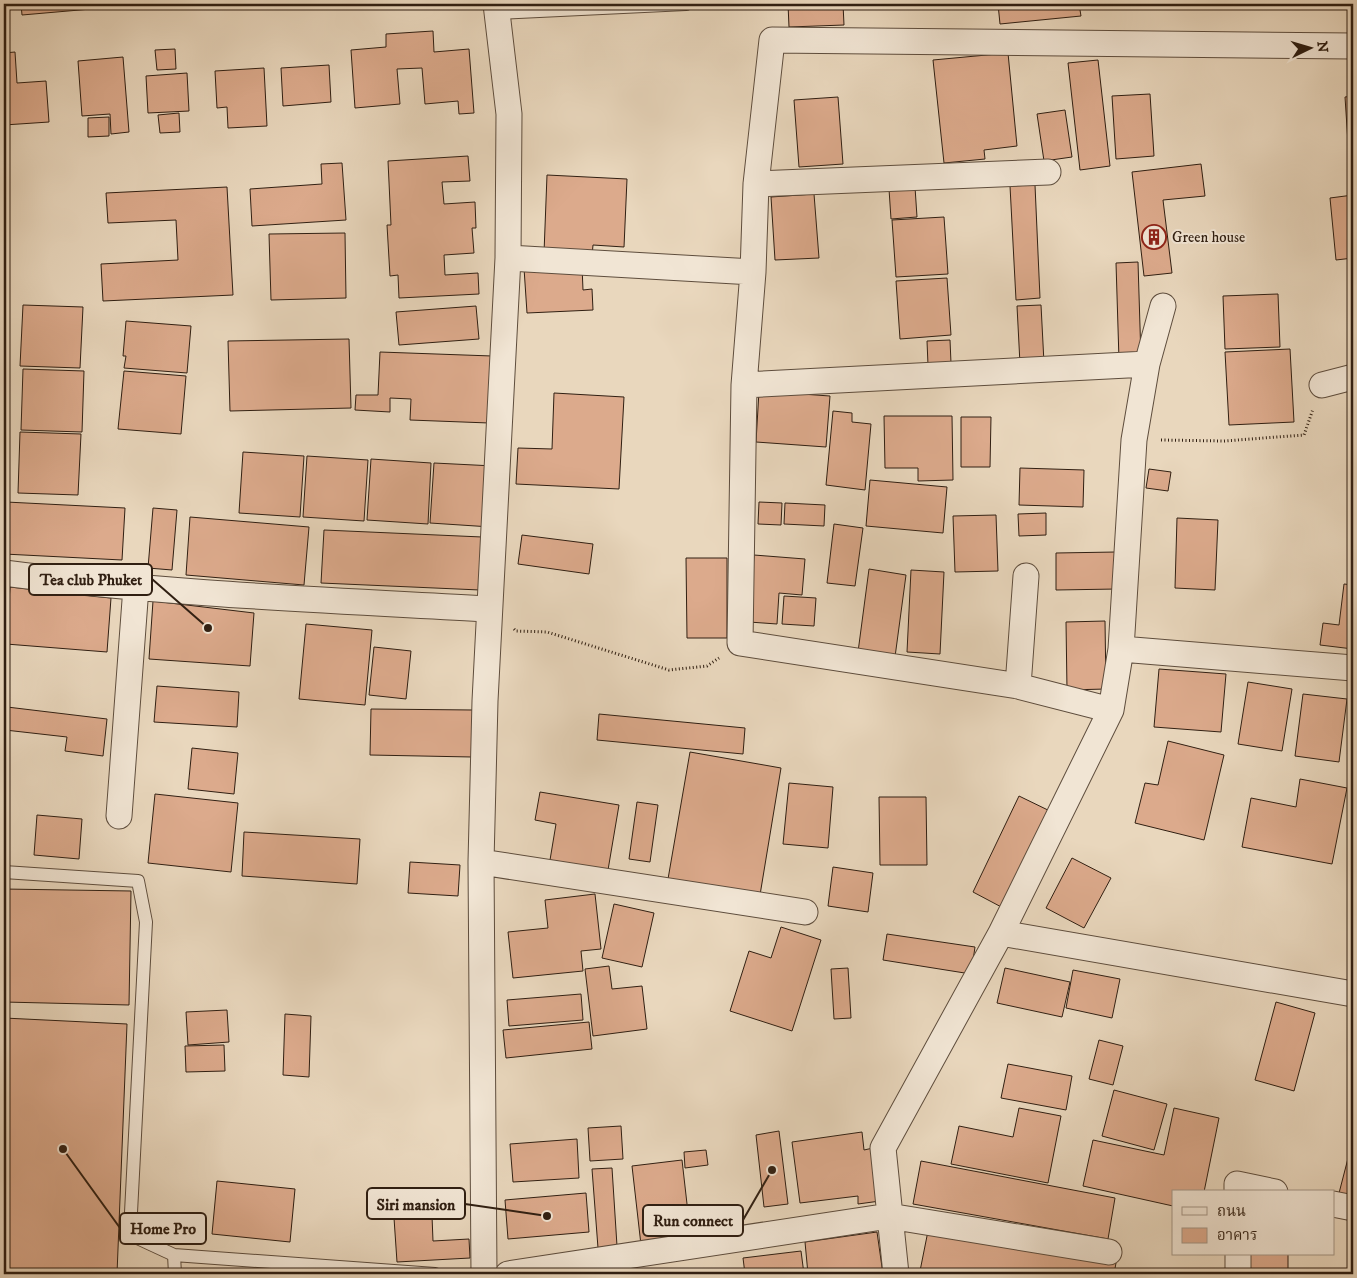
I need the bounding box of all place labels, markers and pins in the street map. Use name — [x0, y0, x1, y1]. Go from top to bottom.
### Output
building icon: Green house — [1141, 224, 1167, 250]
place label: Green house — [1172, 228, 1245, 247]
callout: Tea club Phuket — [29, 564, 152, 595]
callout: Siri mansion — [367, 1188, 465, 1219]
callout: Run connect — [643, 1205, 743, 1236]
callout: Home Pro — [120, 1213, 206, 1244]

